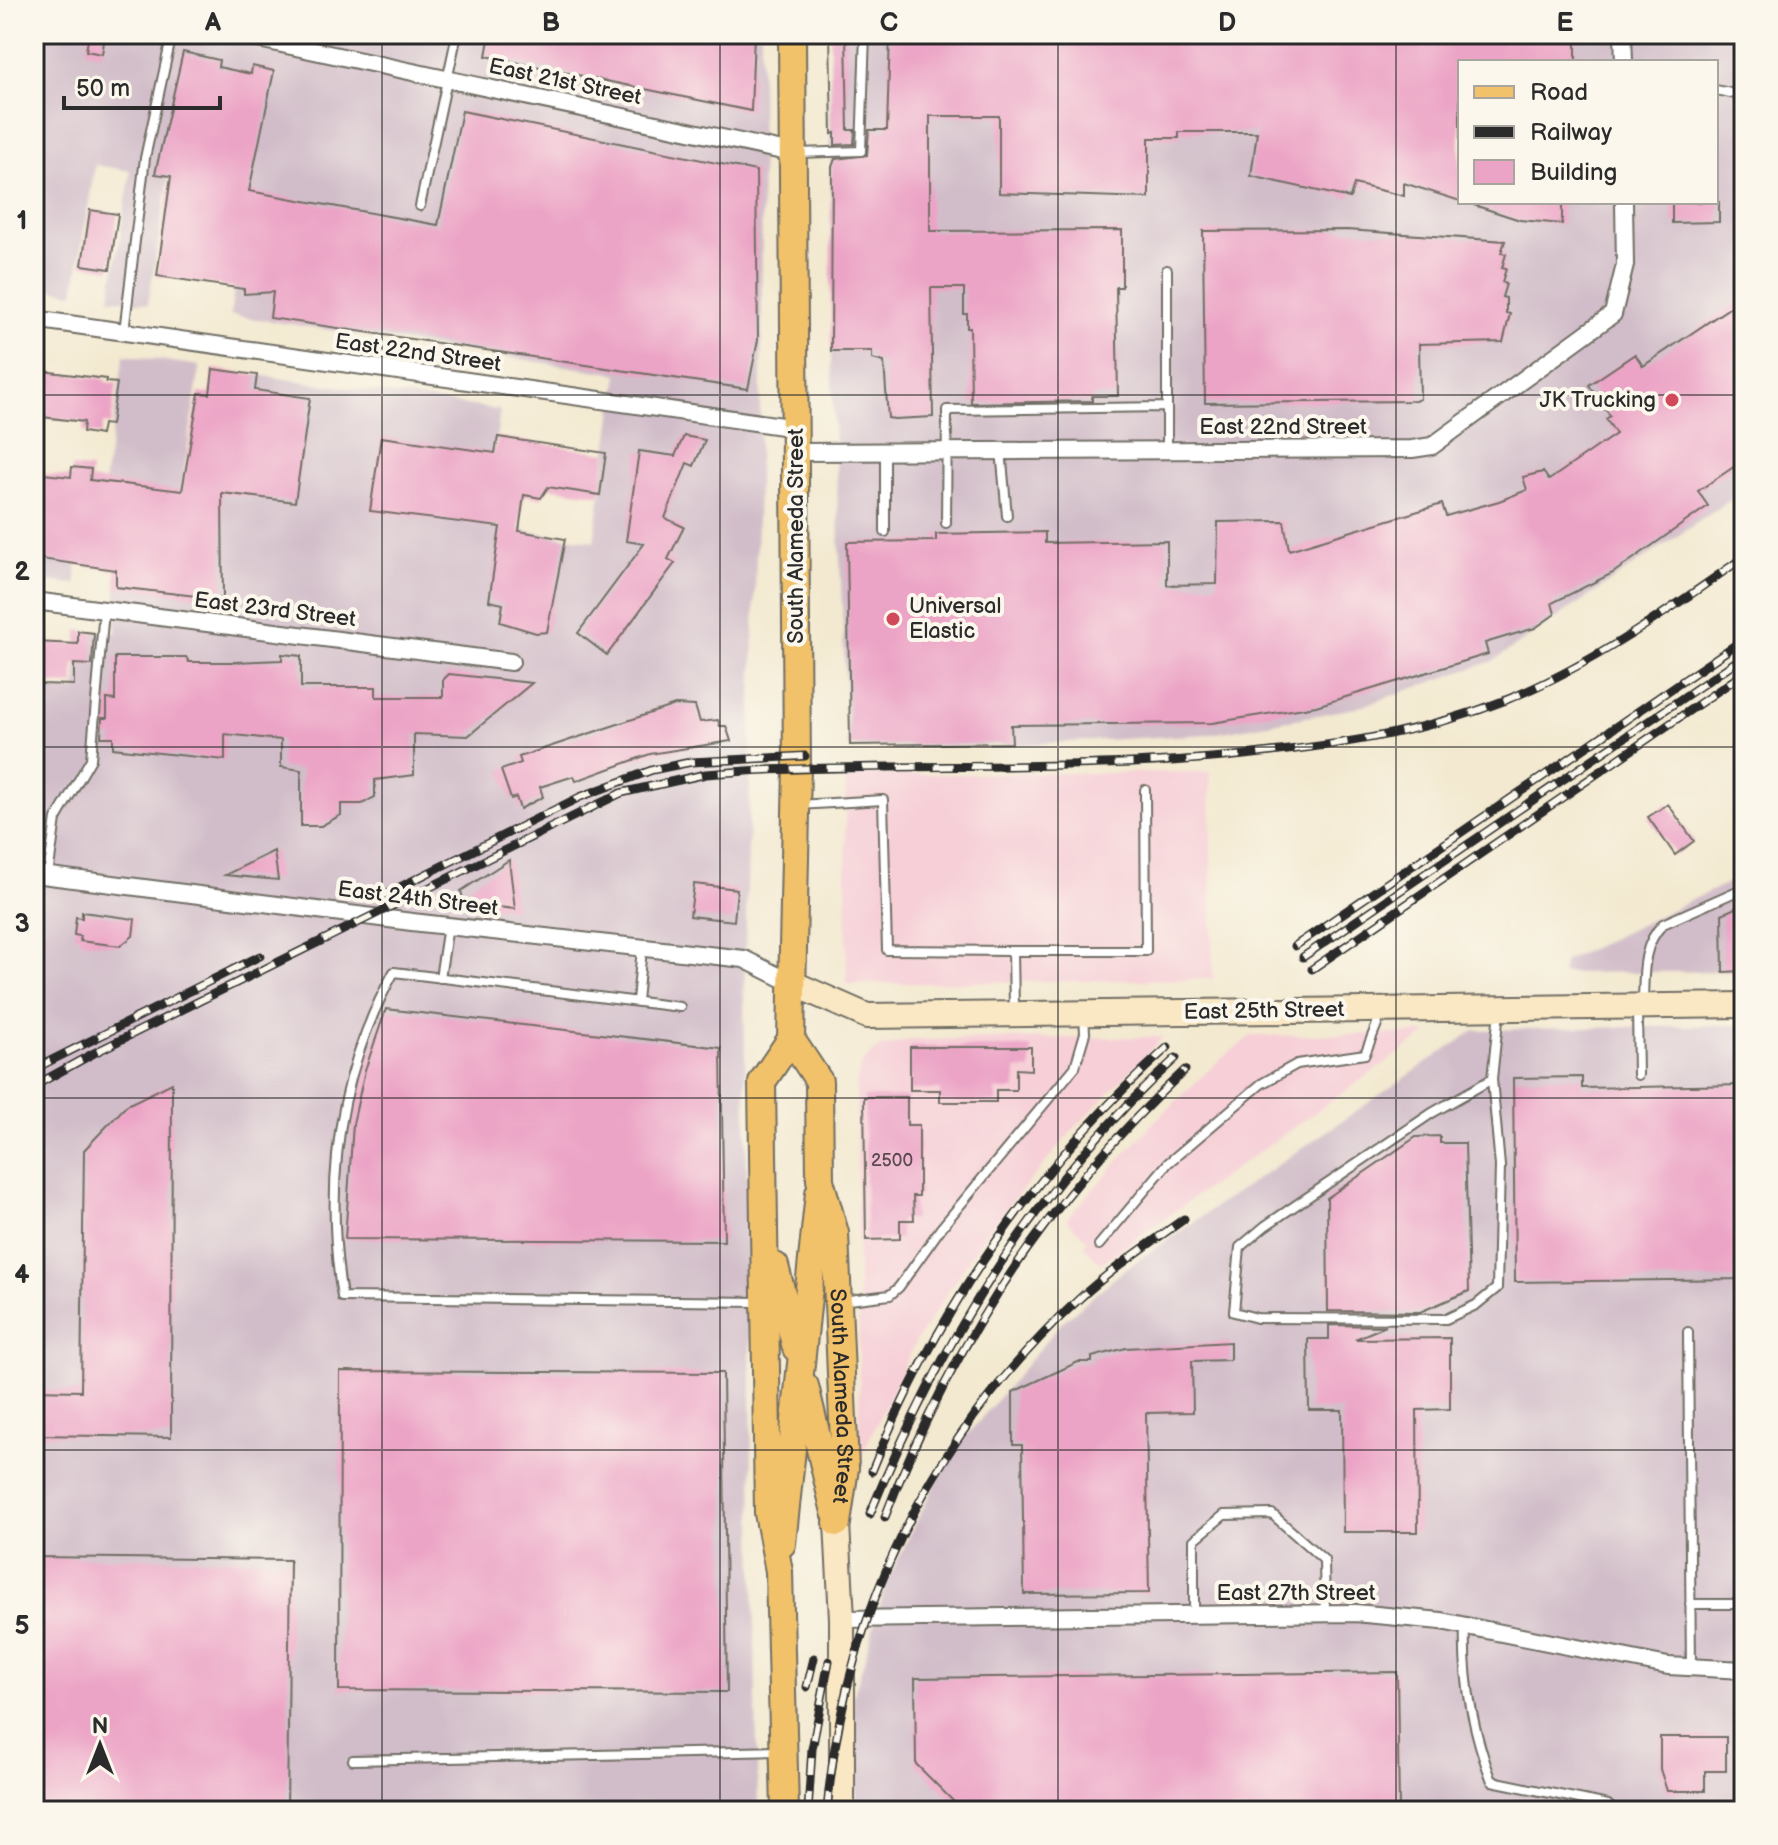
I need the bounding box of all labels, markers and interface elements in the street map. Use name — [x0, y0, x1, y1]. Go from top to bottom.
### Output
text: A — [204, 8, 221, 39]
text: B — [542, 8, 560, 39]
text: C — [880, 8, 898, 39]
text: D — [1218, 8, 1236, 39]
text: E — [1557, 8, 1574, 39]
street label: East 21st Street — [486, 53, 644, 111]
scale bar — [64, 60, 220, 110]
legend — [1458, 60, 1718, 204]
text: 50 m — [76, 74, 130, 103]
text: Road — [1530, 78, 1588, 107]
text: Railway — [1530, 118, 1612, 147]
text: Building — [1530, 158, 1617, 187]
text: 1 — [17, 206, 27, 237]
street label: East 22nd Street — [333, 328, 503, 378]
place label: JK Trucking — [1540, 387, 1656, 414]
marker: JK Trucking — [1663, 391, 1681, 409]
street label: East 22nd Street — [1199, 414, 1367, 441]
street label: South Alameda Street — [783, 428, 810, 644]
text: 2 — [14, 557, 30, 588]
street label: East 23rd Street — [193, 587, 358, 633]
place label: Universal Elastic — [909, 593, 1001, 645]
marker: Universal Elastic — [884, 610, 902, 628]
street label: East 24th Street — [336, 876, 500, 922]
text: 3 — [14, 909, 30, 940]
street label: East 25th Street — [1183, 996, 1345, 1026]
house number: 2500 — [871, 1150, 913, 1171]
text: 4 — [14, 1260, 30, 1291]
street label: South Alameda Street — [824, 1288, 859, 1506]
street label: East 27th Street — [1216, 1580, 1376, 1607]
text: 5 — [14, 1611, 30, 1642]
north arrow — [60, 1705, 140, 1785]
text: N — [92, 1713, 108, 1740]

